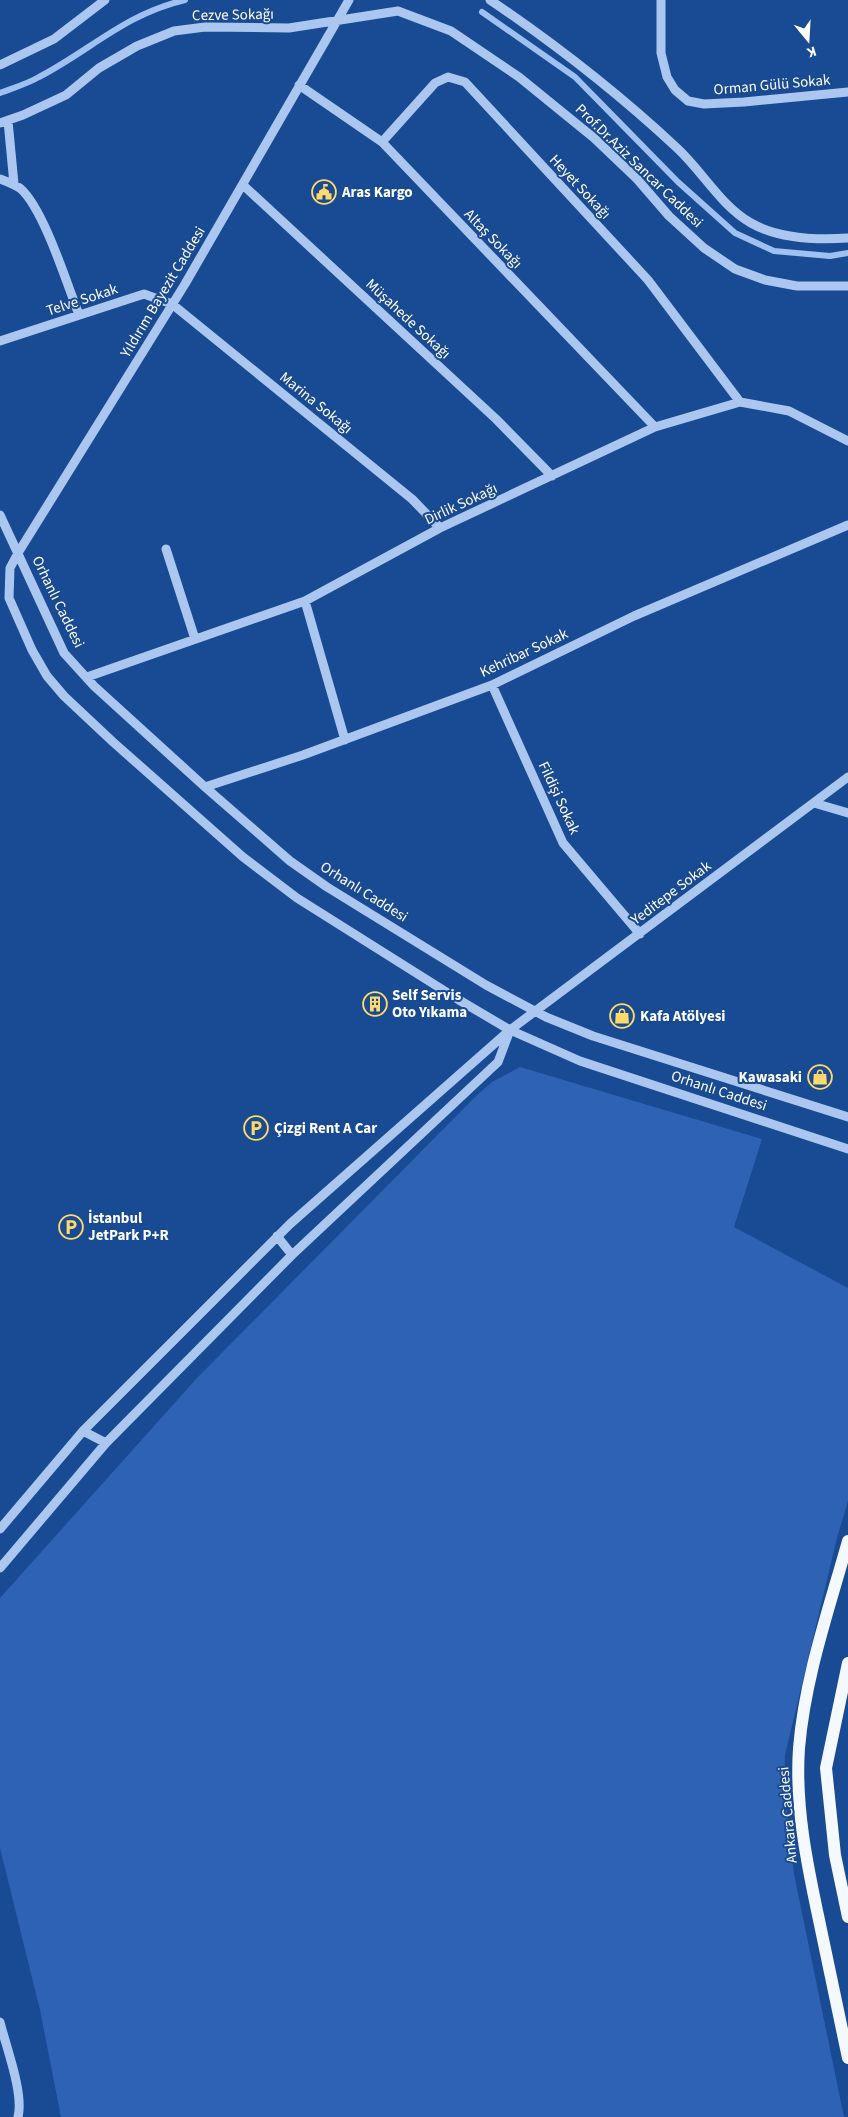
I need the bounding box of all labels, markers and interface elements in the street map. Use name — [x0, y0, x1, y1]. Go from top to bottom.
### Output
street label: Cezve Sokağı — [192, 4, 274, 26]
north arrow — [783, 15, 833, 65]
text: K — [804, 41, 819, 62]
street label: Orman Gülü Sokak — [713, 69, 832, 101]
street label: Prof.Dr.Aziz Sancar Caddesi — [570, 99, 708, 233]
street label: Heyet Sokağı — [544, 150, 616, 224]
public building icon: Aras Kargo — [311, 179, 337, 205]
place label: Aras Kargo — [341, 182, 413, 203]
street label: Altaş Sokağı — [459, 204, 527, 274]
street label: Yıldırım Bayezit Caddesi — [115, 222, 211, 362]
street label: Müşahede Sokağı — [361, 274, 455, 364]
street label: Telve Sokak — [44, 278, 121, 321]
street label: Marina Sokağı — [275, 367, 357, 439]
street label: Dirlik Sokağı — [421, 478, 501, 530]
street label: Orhanlı Caddesi — [27, 553, 89, 651]
street label: Kehribar Sokak — [476, 623, 572, 683]
street label: Fildişi Sokak — [533, 758, 585, 838]
street label: Yeditepe Sokak — [626, 856, 716, 931]
street label: Orhanlı Caddesi — [316, 857, 412, 927]
place label: Self Servis Oto Yıkama — [392, 985, 467, 1023]
building icon: Self Servis Oto Yıkama — [362, 991, 388, 1017]
shop icon: Kafa Atölyesi — [609, 1003, 635, 1029]
place label: Kafa Atölyesi — [640, 1006, 726, 1027]
shop icon: Kawasaki — [807, 1064, 833, 1090]
street label: Orhanlı Caddesi — [668, 1066, 770, 1116]
place label: Kawasaki — [739, 1067, 802, 1088]
parking icon: Çizgi Rent A Car — [243, 1115, 269, 1141]
place label: Çizgi Rent A Car — [274, 1118, 377, 1139]
place label: İstanbul JetPark P+R — [88, 1208, 169, 1246]
parking icon: İstanbul JetPark P+R — [58, 1214, 84, 1240]
street label: Ankara Caddesi — [773, 1766, 803, 1864]

